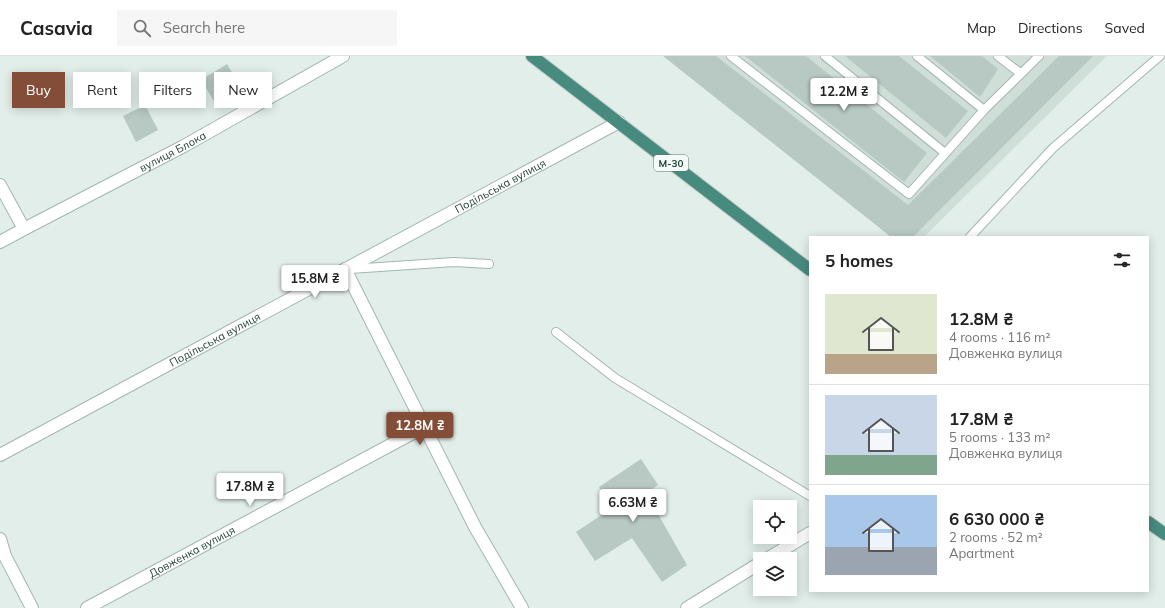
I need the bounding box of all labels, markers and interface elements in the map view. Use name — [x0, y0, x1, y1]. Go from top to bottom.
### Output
search box — [117, 10, 397, 46]
text: Casavia — [20, 16, 93, 40]
icon: search — [131, 17, 153, 39]
text: Search here — [163, 18, 245, 37]
text: Map — [967, 19, 996, 37]
text: Directions — [1018, 19, 1083, 37]
text: Saved — [1105, 19, 1145, 37]
chip: Buy — [12, 72, 65, 108]
chip: Rent — [73, 72, 131, 108]
chip: Filters — [139, 72, 206, 108]
chip: New — [214, 72, 272, 108]
pin: 12.2M ₴ — [807, 78, 881, 112]
text: 12.2M ₴ — [819, 83, 869, 99]
street label: вулиця Блока — [137, 128, 208, 175]
road number: М-30 — [654, 155, 688, 171]
street label: Подільська вулиця — [452, 156, 548, 216]
icon: filters — [1111, 249, 1133, 271]
text: 5 homes — [825, 250, 893, 271]
pin: 15.8M ₴ — [278, 265, 352, 299]
text: 15.8M ₴ — [290, 270, 340, 286]
text: 12.8M ₴ — [949, 308, 1013, 329]
street label: Подільська вулиця — [167, 309, 263, 370]
icon: home — [857, 310, 905, 358]
text: 4 rooms · 116 m² — [949, 329, 1050, 345]
text: Довженка вулиця — [949, 345, 1062, 361]
text: 17.8M ₴ — [949, 408, 1013, 429]
icon: home — [857, 411, 905, 459]
pin: 12.8M ₴ — [383, 412, 457, 446]
text: 12.8M ₴ — [395, 417, 445, 433]
text: 5 rooms · 133 m² — [949, 429, 1050, 445]
text: Довженка вулиця — [949, 445, 1062, 461]
pin: 17.8M ₴ — [213, 473, 287, 507]
text: 17.8M ₴ — [225, 478, 275, 494]
pin: 6.63M ₴ — [596, 489, 670, 523]
text: 6.63M ₴ — [608, 494, 658, 510]
map controls — [753, 500, 797, 596]
button: locate — [753, 500, 797, 544]
text: 6 630 000 ₴ — [949, 508, 1045, 529]
icon: home — [857, 511, 905, 559]
street label: Довженка вулиця — [146, 523, 237, 581]
text: 2 rooms · 52 m² — [949, 529, 1043, 545]
text: Apartment — [949, 545, 1014, 561]
button: layers — [753, 552, 797, 596]

